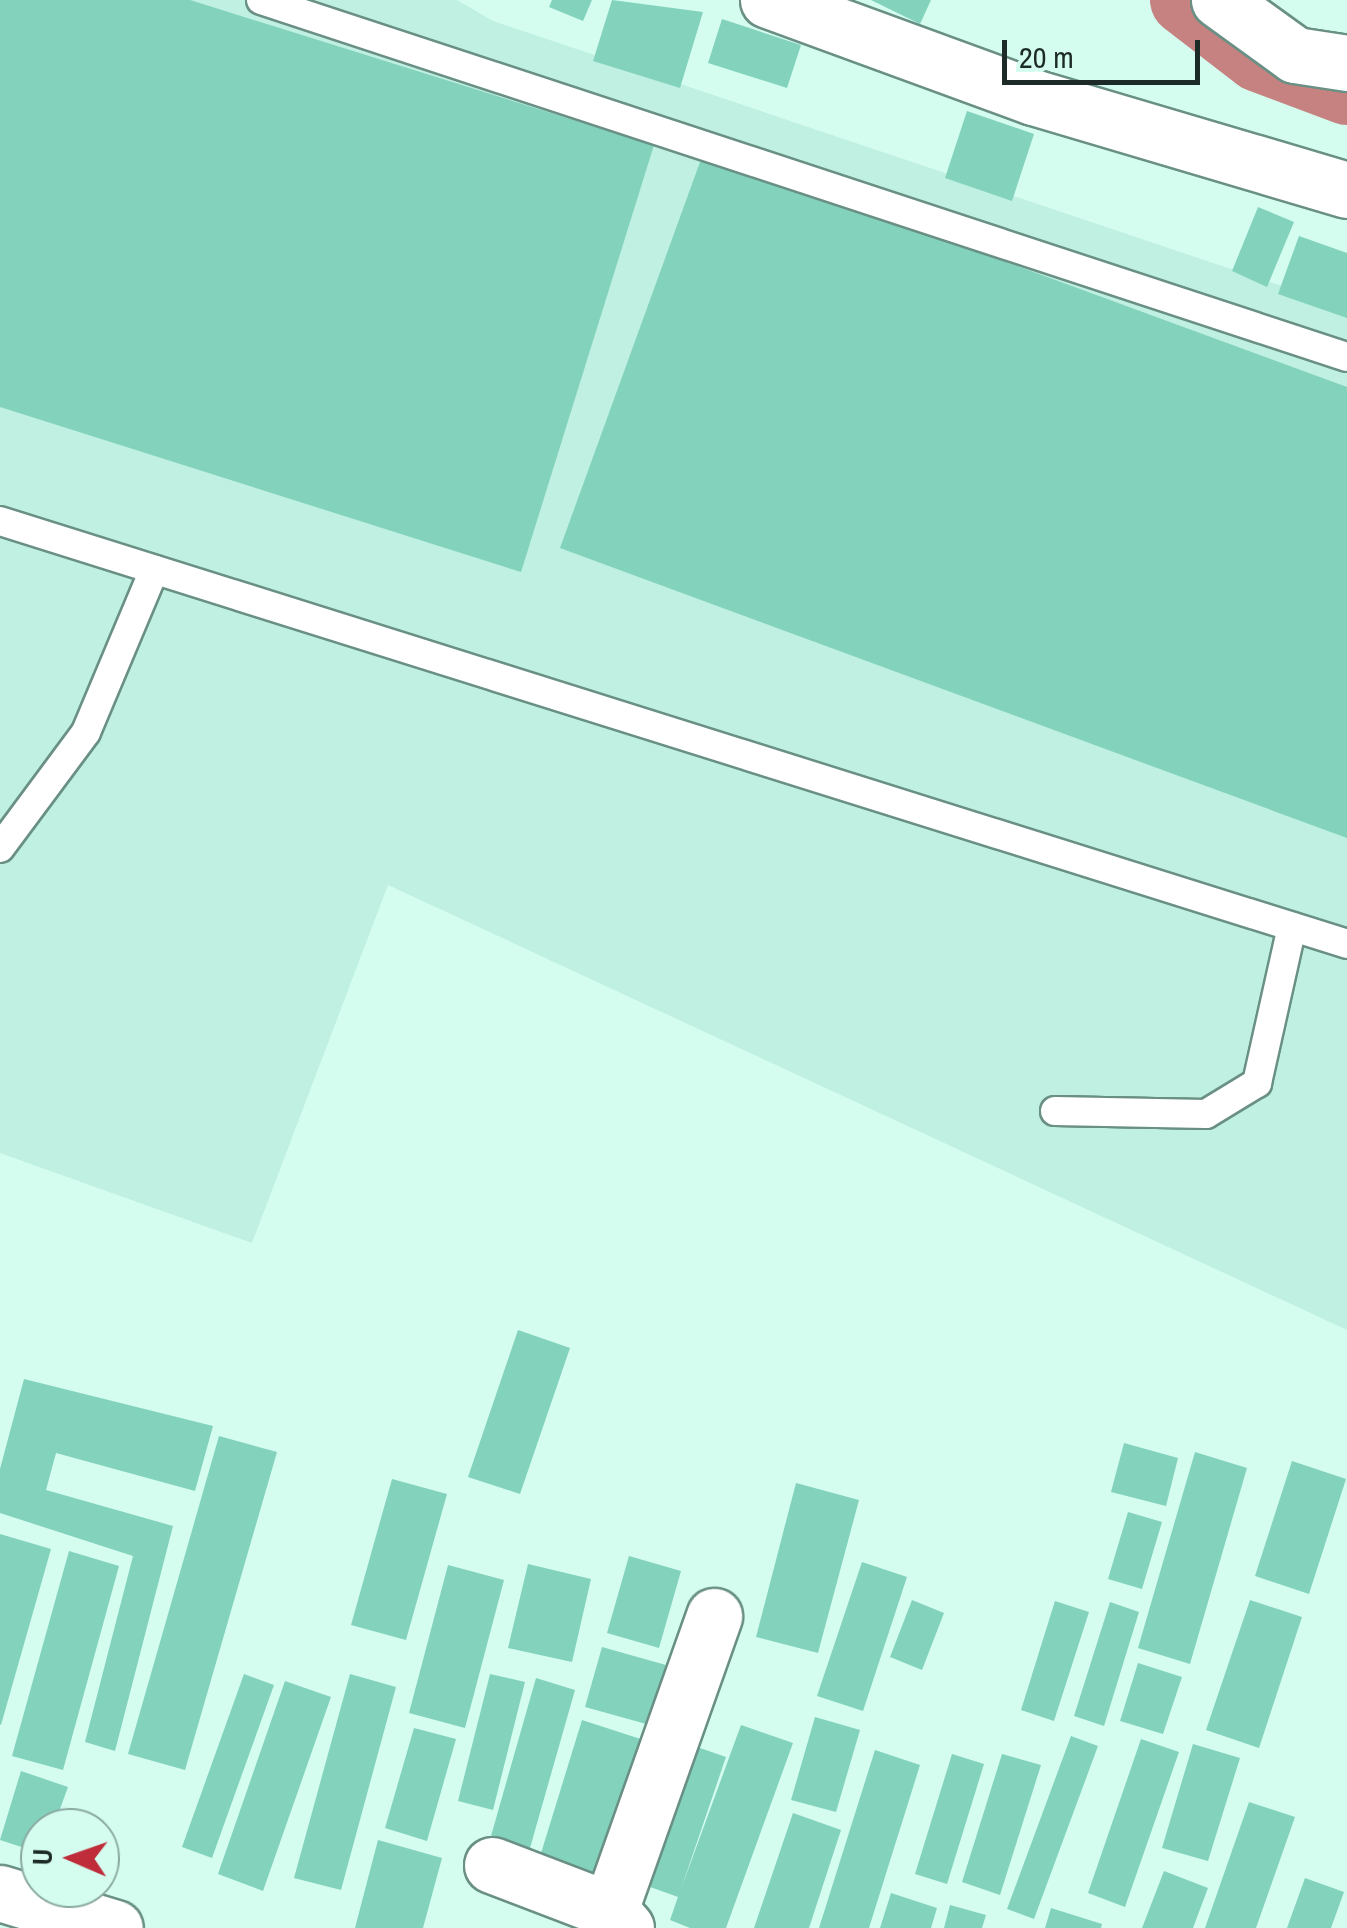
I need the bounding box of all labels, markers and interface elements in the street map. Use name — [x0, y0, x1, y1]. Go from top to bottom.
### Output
scale bar — [1007, 20, 1204, 82]
text: 20 m — [1019, 37, 1074, 77]
north arrow — [20, 1808, 120, 1908]
text: U — [23, 1848, 61, 1866]

